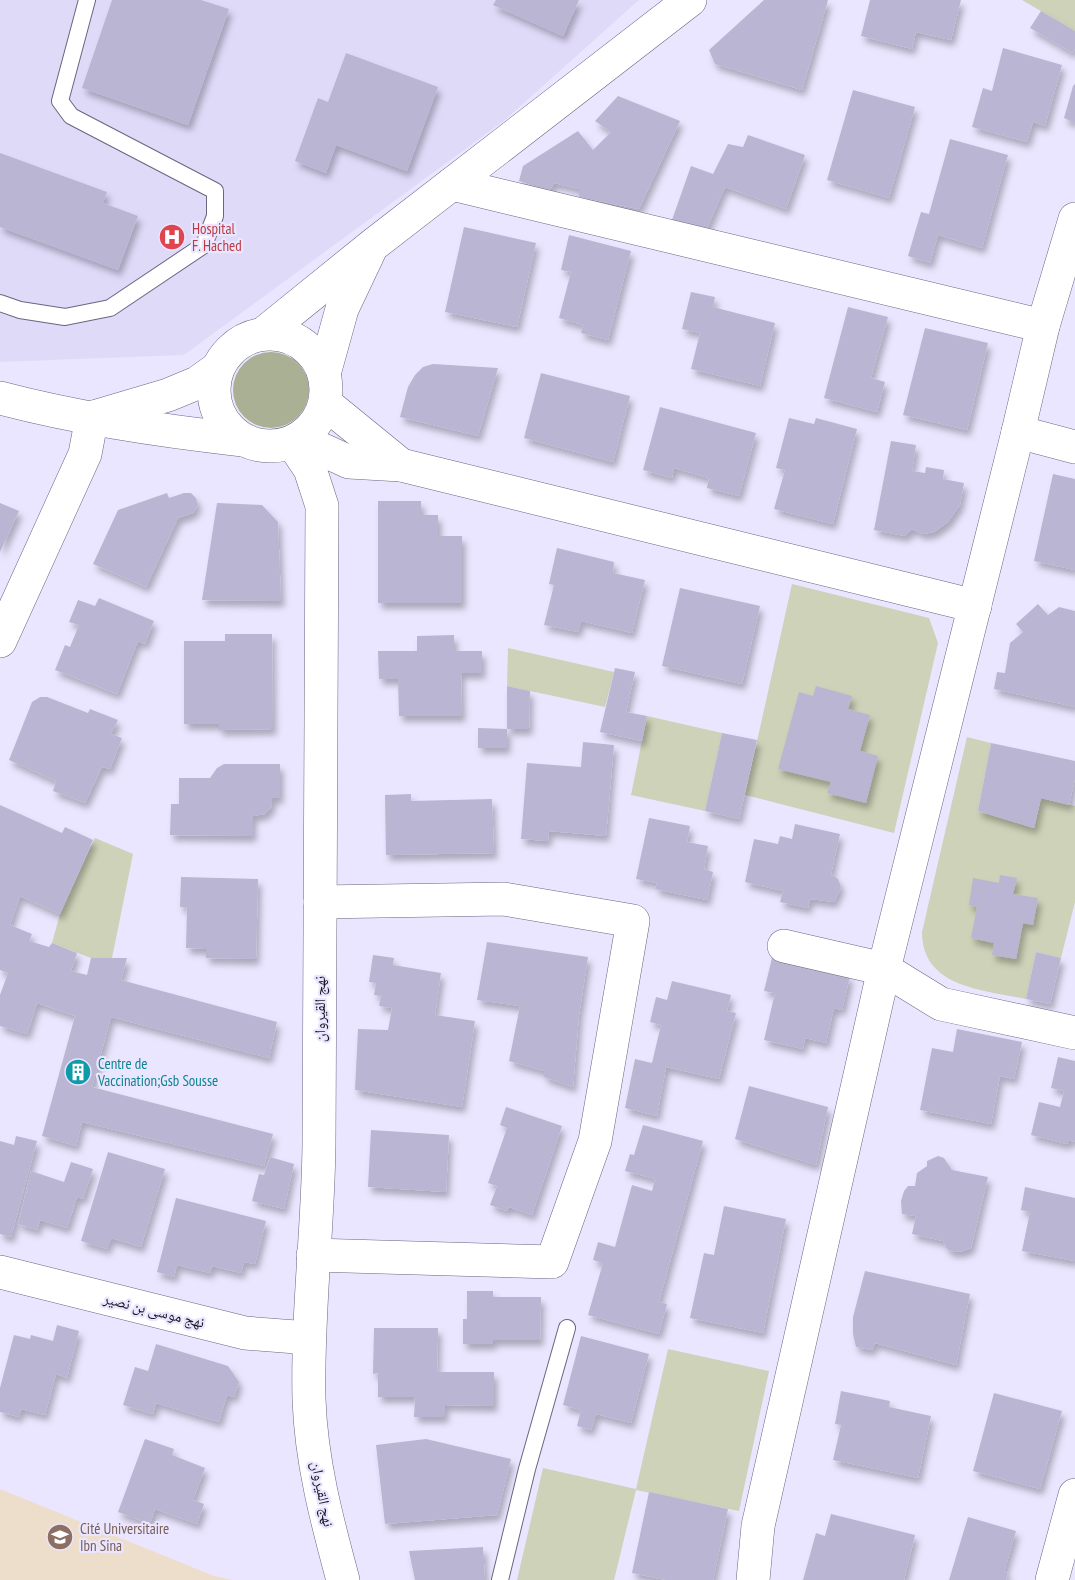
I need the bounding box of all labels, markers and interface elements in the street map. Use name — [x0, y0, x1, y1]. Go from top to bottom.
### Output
place label: Hospital F. Hached — [192, 219, 242, 255]
hospital icon: Hospital F. Hached — [157, 222, 187, 252]
street label: نهج القيروان — [310, 976, 330, 1042]
place label: Centre de Vaccination;Gsb Sousse — [97, 1054, 218, 1090]
building icon: Centre de Vaccination;Gsb Sousse — [63, 1057, 93, 1087]
street label: نهج موسى بن نصير — [100, 1288, 207, 1333]
street label: نهج القيروان — [306, 1460, 339, 1529]
place label: Cité Universitaire Ibn Sina — [80, 1519, 169, 1555]
school or university icon: Cité Universitaire Ibn Sina — [45, 1522, 75, 1552]

